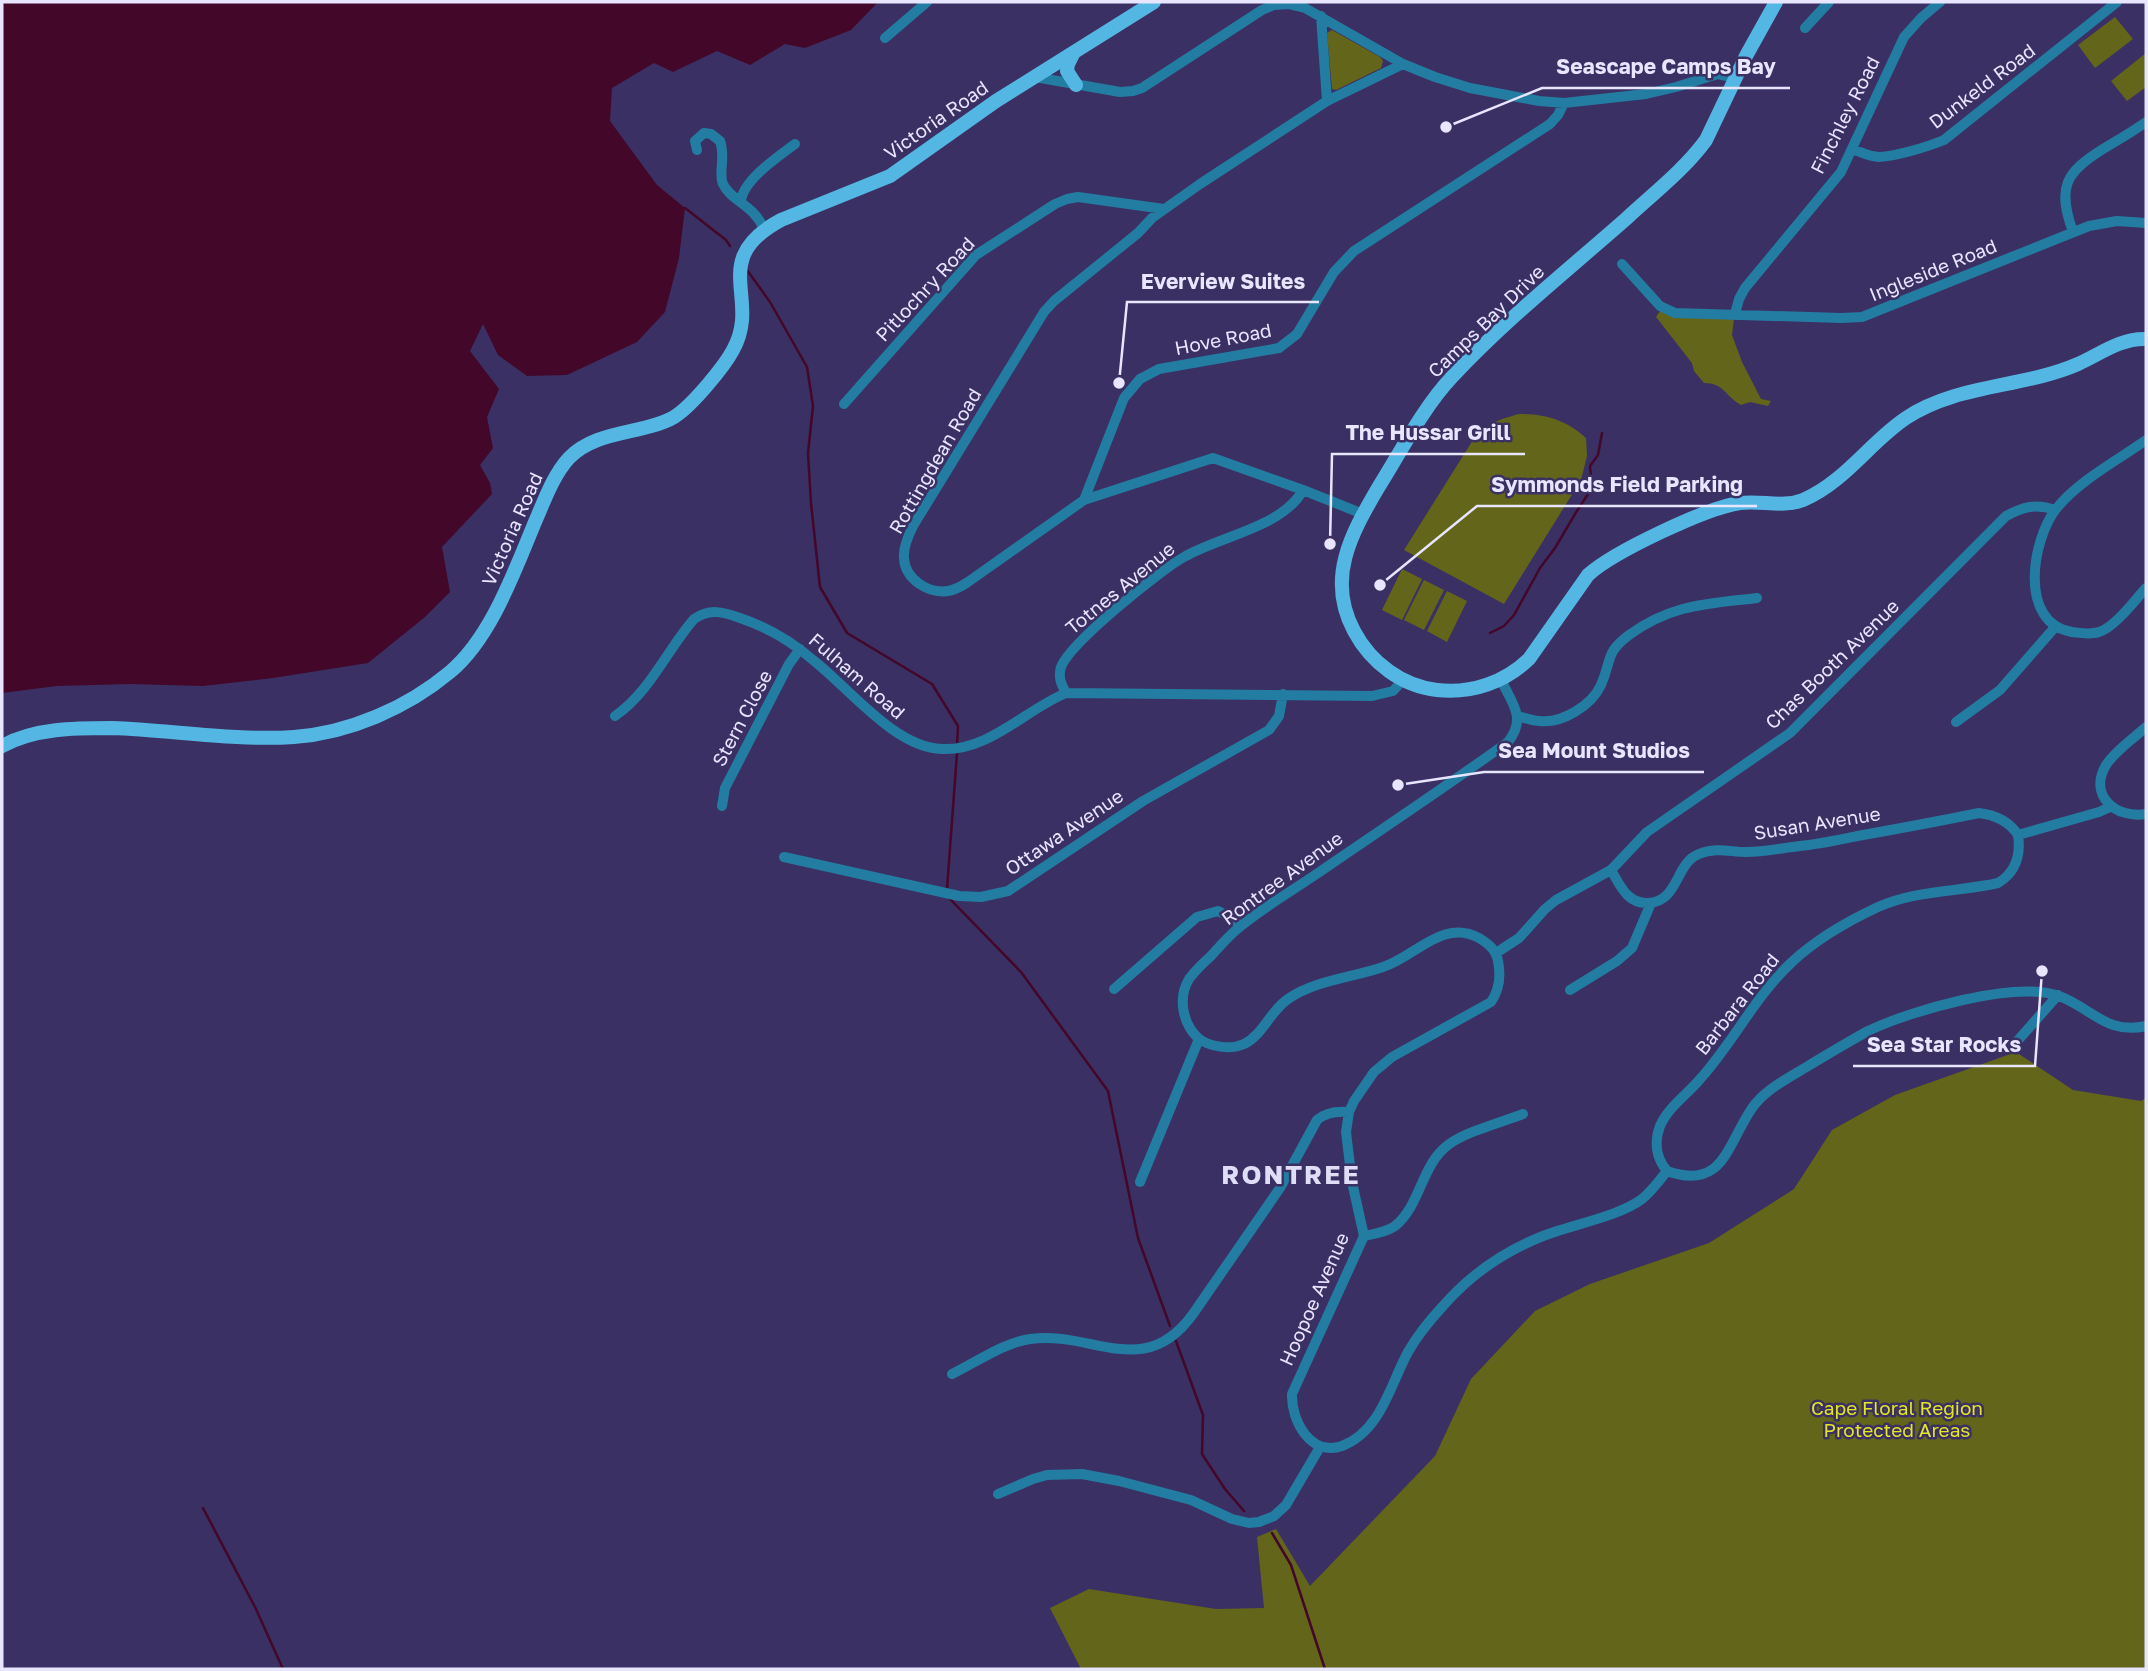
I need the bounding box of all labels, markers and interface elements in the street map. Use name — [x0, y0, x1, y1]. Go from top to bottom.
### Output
street label: Dunkeld Road — [1924, 38, 2039, 133]
callout: Seascape Camps Bay — [1542, 46, 1790, 88]
street label: Finchley Road — [1805, 52, 1884, 177]
text: Seascape Camps Bay — [1556, 53, 1776, 79]
street label: Victoria Road — [879, 75, 992, 164]
street label: Pitlochry Road — [870, 232, 979, 346]
street label: Ingleside Road — [1866, 234, 2000, 306]
street label: Camps Bay Drive — [1423, 259, 1549, 382]
callout: Everview Suites — [1127, 260, 1319, 302]
text: Everview Suites — [1141, 268, 1305, 294]
street label: Hove Road — [1173, 318, 1273, 359]
street label: Rottingdean Road — [884, 384, 986, 538]
callout: The Hussar Grill — [1332, 412, 1525, 454]
text: The Hussar Grill — [1345, 419, 1511, 445]
callout: Symmonds Field Parking — [1477, 464, 1757, 506]
street label: Victoria Road — [476, 469, 547, 589]
text: Symmonds Field Parking — [1491, 471, 1743, 497]
street label: Totnes Avenue — [1061, 537, 1179, 639]
street label: Chas Booth Avenue — [1760, 594, 1903, 733]
street label: Fulham Road — [805, 628, 910, 723]
street label: Stern Close — [707, 666, 776, 770]
callout: Sea Mount Studios — [1484, 730, 1704, 772]
text: Sea Mount Studios — [1498, 737, 1690, 763]
street label: Ottawa Avenue — [1000, 784, 1127, 879]
street label: Susan Avenue — [1752, 801, 1882, 844]
street label: Rontree Avenue — [1217, 826, 1347, 929]
street label: Barbara Road — [1690, 948, 1783, 1059]
callout: Sea Star Rocks — [1853, 1024, 2035, 1066]
text: Sea Star Rocks — [1867, 1031, 2022, 1057]
district label: RONTREE — [1221, 1159, 1361, 1190]
street label: Hoopoe Avenue — [1274, 1229, 1353, 1369]
park label: Cape Floral Region Protected Areas — [1811, 1396, 1983, 1441]

